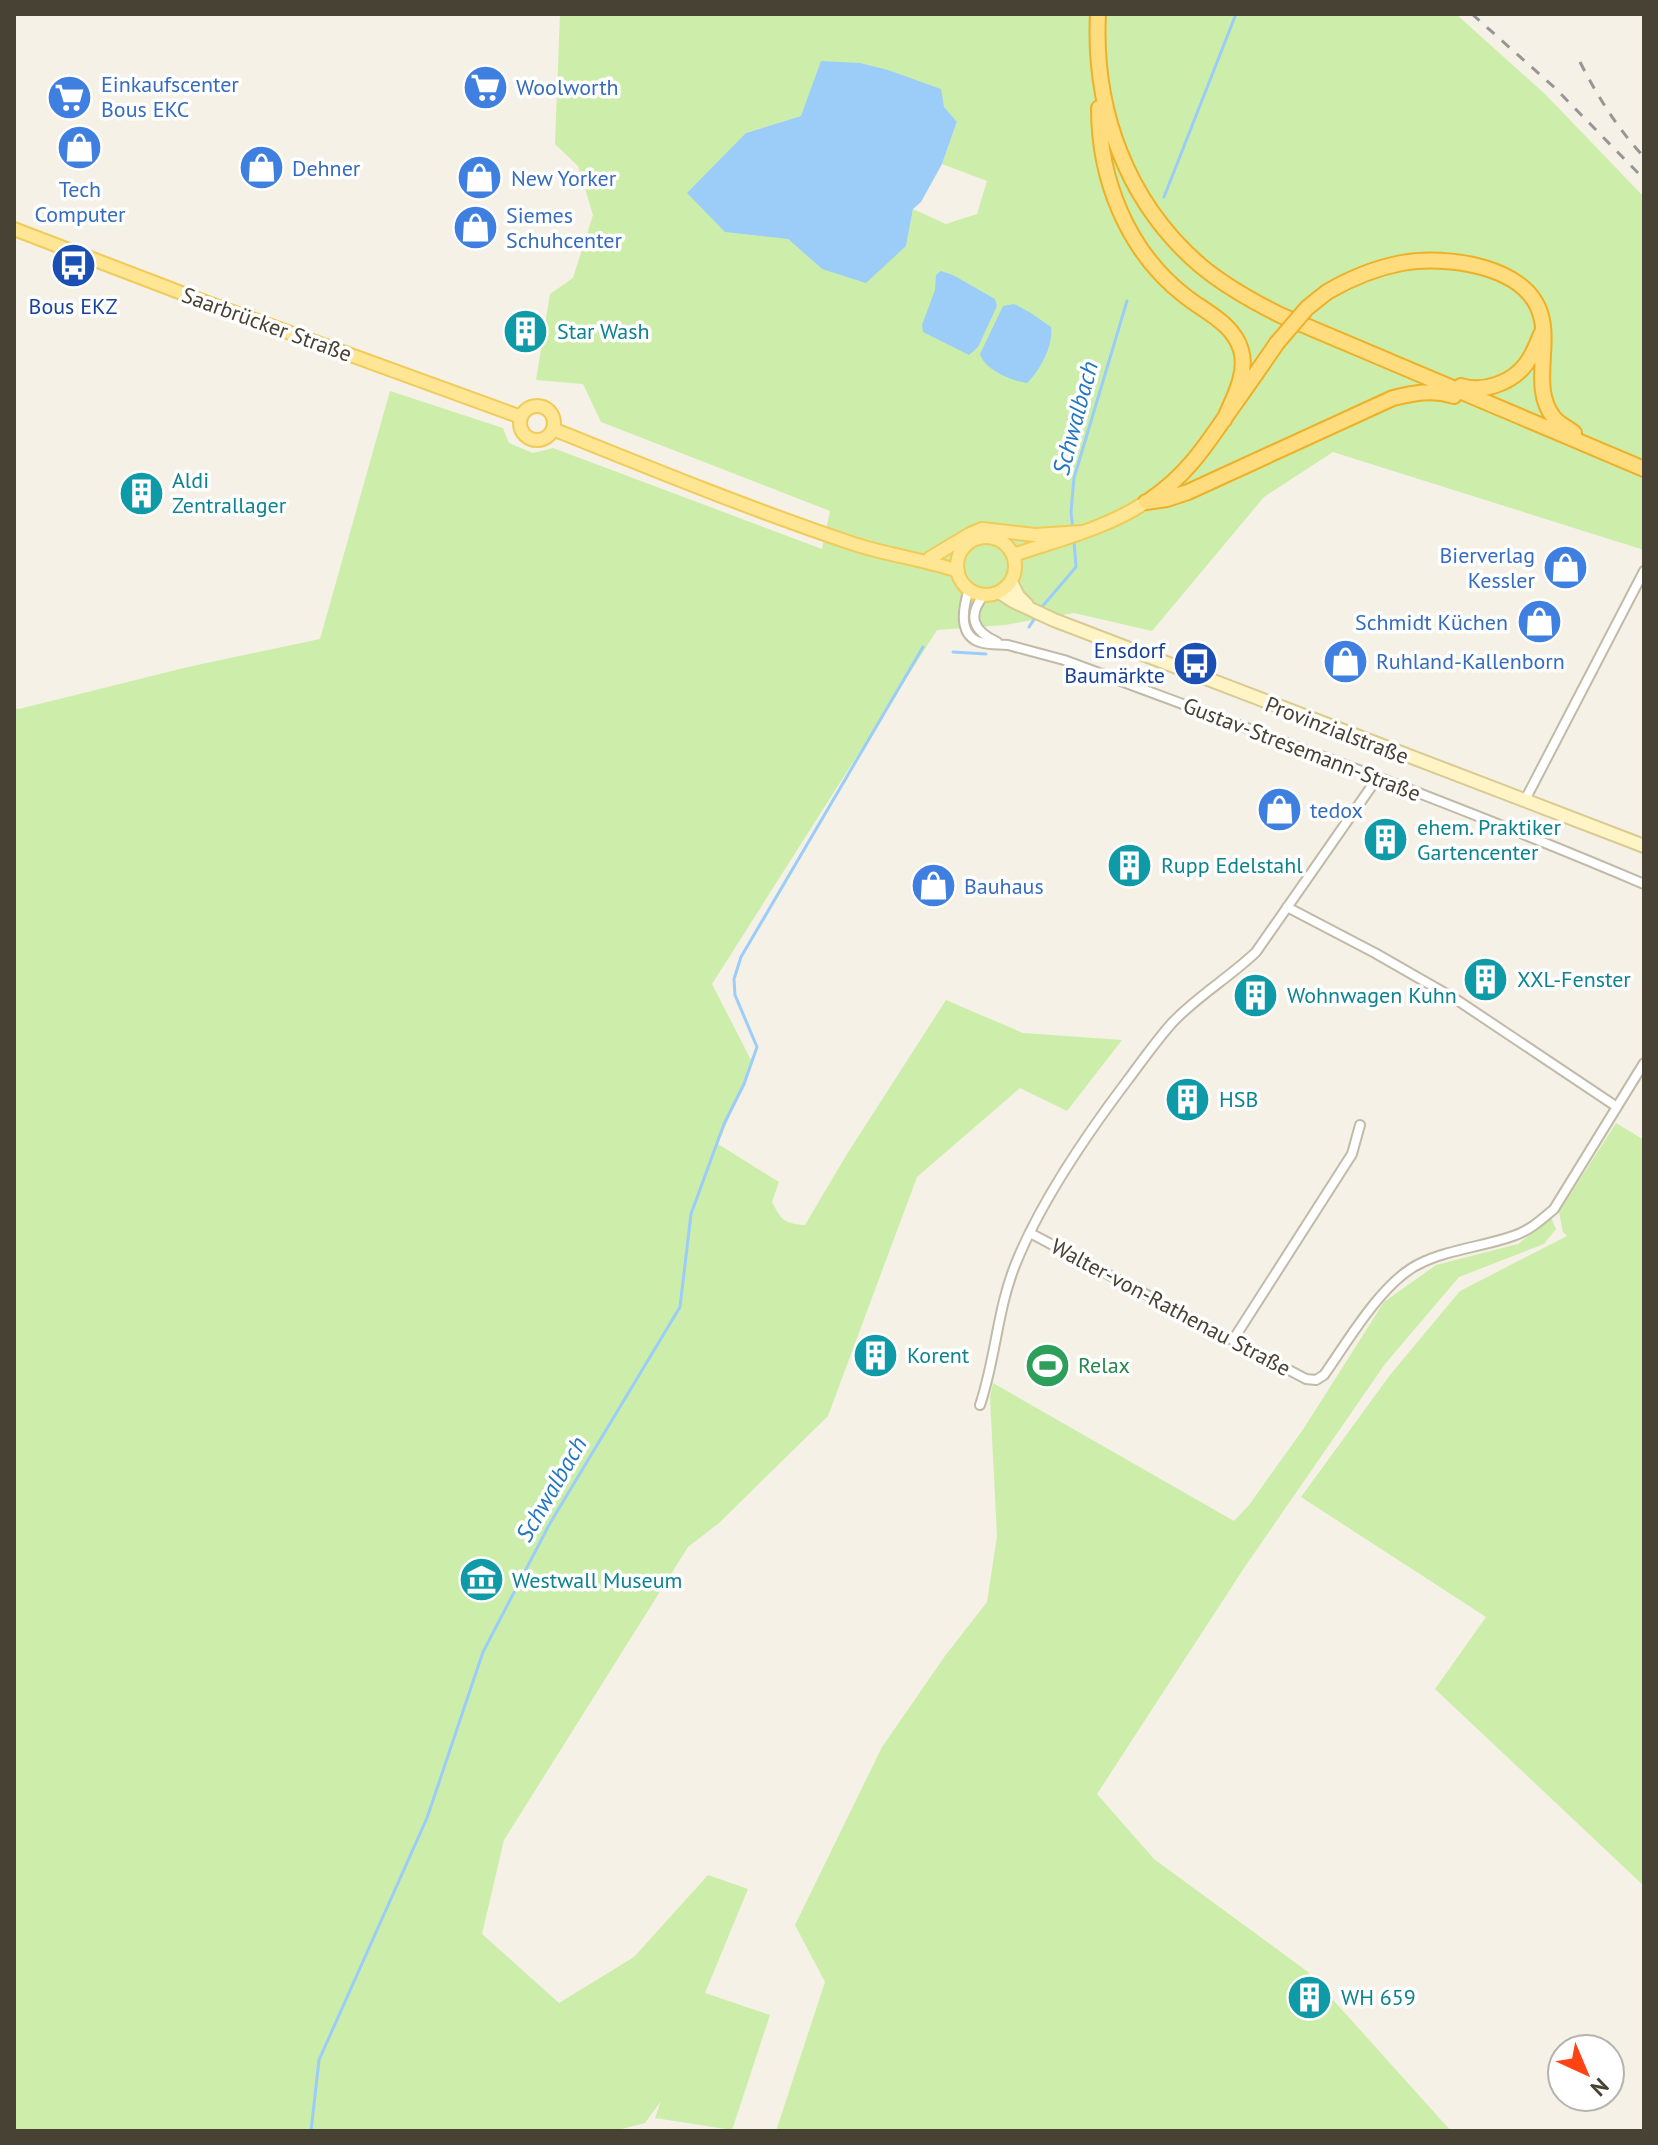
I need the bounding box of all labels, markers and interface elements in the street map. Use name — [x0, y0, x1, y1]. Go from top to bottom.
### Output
supermarket icon: Woolworth — [461, 63, 509, 111]
place label: Einkaufscenter Bous EKC — [101, 70, 239, 123]
supermarket icon: Einkaufscenter Bous EKC — [46, 73, 94, 121]
place label: Woolworth — [516, 73, 619, 101]
shop icon: Tech Computer — [56, 124, 104, 172]
shop icon: Dehner — [237, 144, 285, 192]
place label: Dehner — [292, 154, 361, 182]
shop icon: New Yorker — [456, 154, 504, 202]
place label: New Yorker — [511, 164, 617, 192]
place label: Tech Computer — [34, 175, 126, 228]
place label: Siemes Schuhcenter — [506, 201, 623, 254]
shop icon: Siemes Schuhcenter — [451, 204, 499, 252]
bus stop icon: Bous EKZ — [49, 241, 97, 289]
street label: Saarbrücker Straße — [178, 280, 356, 368]
place label: Bous EKZ — [29, 292, 117, 320]
building icon: Star Wash — [502, 307, 550, 355]
place label: Star Wash — [557, 317, 650, 345]
water label: Schwalbach — [1045, 358, 1105, 478]
place label: Aldi Zentrallager — [172, 466, 287, 519]
building icon: Aldi Zentrallager — [117, 469, 165, 517]
place label: Bierverlag Kessler — [1439, 541, 1536, 594]
shop icon: Bierverlag Kessler — [1542, 544, 1590, 592]
shop icon: Schmidt Küchen — [1515, 598, 1563, 646]
place label: Schmidt Küchen — [1355, 608, 1508, 636]
place label: Ensdorf Baumärkte — [1064, 636, 1166, 689]
shop icon: Ruhland-Kallenborn — [1321, 637, 1369, 685]
bus stop icon: Ensdorf Baumärkte — [1172, 639, 1220, 687]
place label: Ruhland-Kallenborn — [1376, 647, 1565, 675]
street label: Provinzialstraße — [1261, 690, 1413, 770]
street label: Gustav-Stresemann-Straße — [1179, 691, 1425, 807]
shop icon: tedox — [1255, 786, 1303, 834]
place label: tedox — [1310, 796, 1363, 824]
place label: ehem. Praktiker Gartencenter — [1417, 813, 1561, 866]
building icon: ehem. Praktiker Gartencenter — [1362, 816, 1410, 864]
building icon: Rupp Edelstahl — [1106, 841, 1154, 889]
place label: Rupp Edelstahl — [1161, 851, 1303, 879]
shop icon: Bauhaus — [909, 862, 957, 910]
place label: Bauhaus — [964, 872, 1044, 900]
building icon: XXL-Fenster — [1462, 955, 1510, 1003]
place label: XXL-Fenster — [1517, 965, 1631, 993]
building icon: Wohnwagen Kuhn — [1232, 971, 1280, 1019]
place label: Wohnwagen Kuhn — [1287, 981, 1457, 1009]
building icon: HSB — [1164, 1075, 1212, 1123]
place label: HSB — [1219, 1085, 1258, 1113]
street label: Walter-von-Rathenau Straße — [1046, 1232, 1296, 1382]
building icon: Korent — [852, 1331, 900, 1379]
place label: Korent — [907, 1341, 970, 1369]
sports icon: Relax — [1023, 1341, 1071, 1389]
place label: Relax — [1078, 1351, 1130, 1379]
water label: Schwalbach — [508, 1431, 594, 1547]
museum icon: Westwall Museum — [457, 1556, 505, 1604]
place label: Westwall Museum — [512, 1566, 682, 1594]
building icon: WH 659 — [1286, 1973, 1334, 2021]
place label: WH 659 — [1341, 1983, 1416, 2011]
north arrow — [1546, 2033, 1626, 2113]
text: N — [1585, 2072, 1615, 2102]

